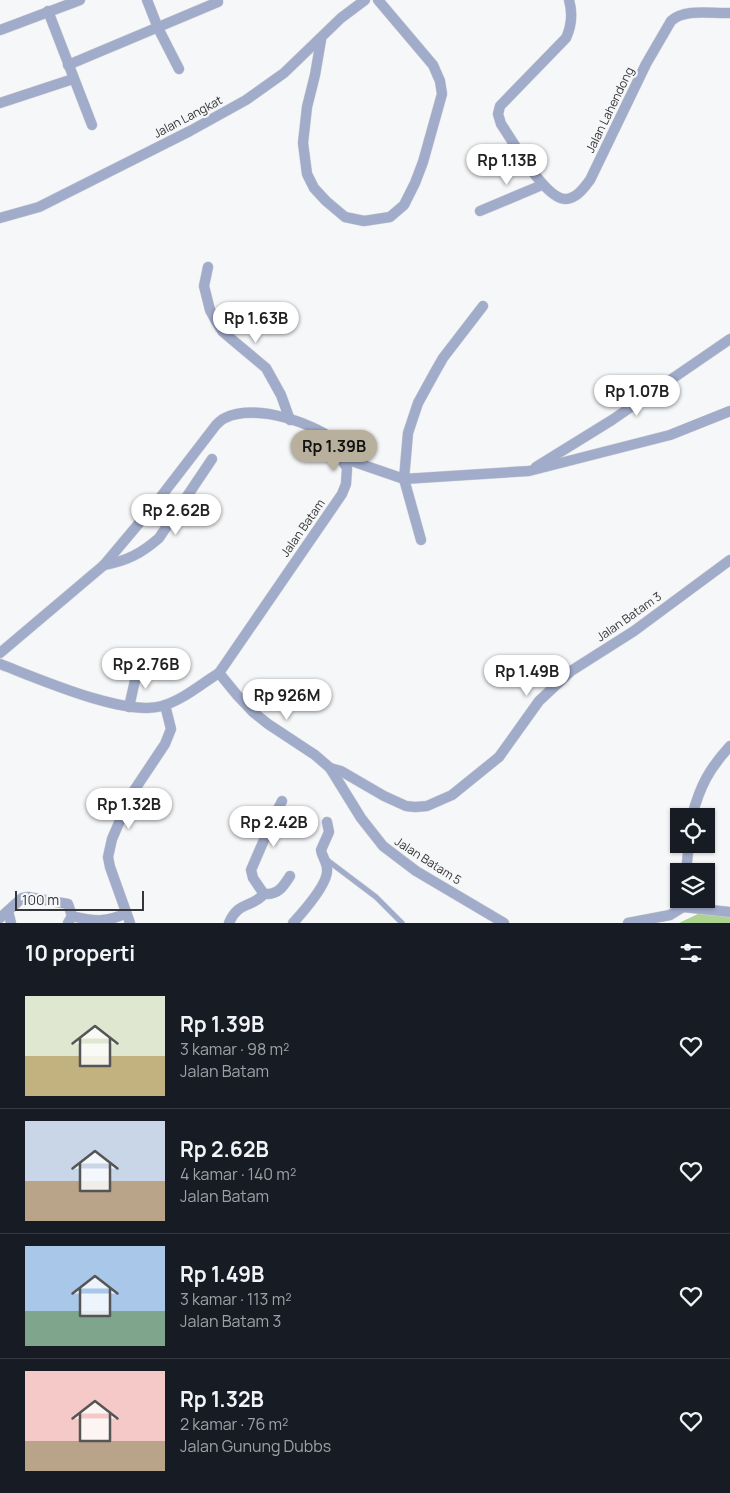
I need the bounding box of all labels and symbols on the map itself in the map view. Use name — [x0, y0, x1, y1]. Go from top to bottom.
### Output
street label: Jalan Lahendong — [581, 64, 638, 156]
street label: Jalan Langkat — [150, 91, 225, 142]
pin: Rp 1.13B — [455, 144, 559, 186]
pin: Rp 1.63B — [204, 302, 308, 344]
pin: Rp 1.07B — [585, 374, 689, 417]
pin: Rp 1.39B — [282, 430, 386, 472]
pin: Rp 2.62B — [124, 494, 228, 536]
street label: Jalan Batam — [276, 495, 329, 560]
street label: Jalan Batam 3 — [593, 588, 665, 645]
pin: Rp 2.76B — [94, 648, 198, 690]
pin: Rp 1.49B — [475, 654, 579, 697]
pin: Rp 926M — [241, 678, 333, 721]
pin: Rp 1.32B — [77, 788, 181, 830]
pin: Rp 2.42B — [222, 806, 326, 848]
street label: Jalan Batam 5 — [392, 833, 465, 889]
scale bar — [15, 888, 144, 911]

